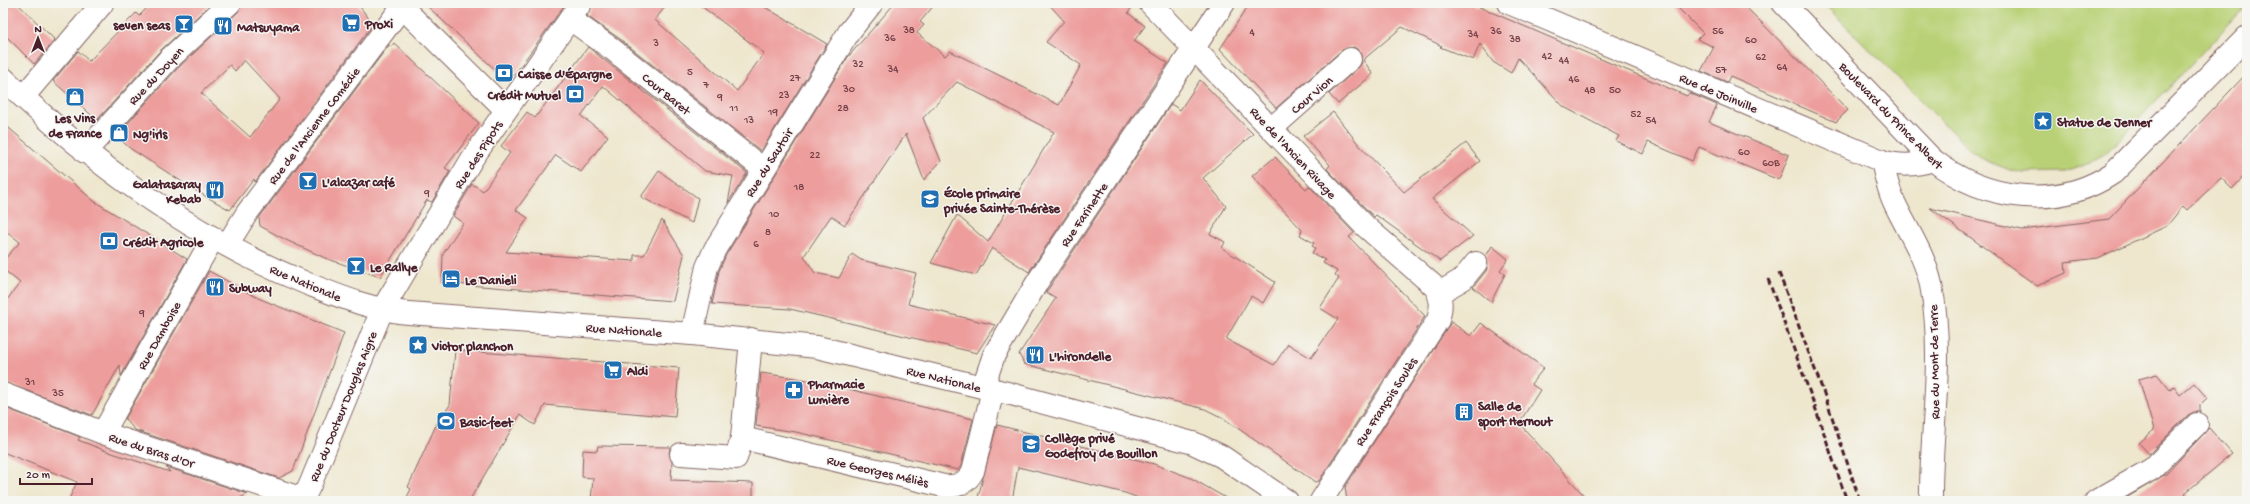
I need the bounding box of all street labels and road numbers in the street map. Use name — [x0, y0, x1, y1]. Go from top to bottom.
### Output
street label: Rue du Doyen — [126, 44, 188, 109]
street label: Boulevard du Prince Albert — [1834, 59, 1946, 175]
street label: Rue de l'Ancienne Comédie — [266, 65, 364, 188]
street label: Cour Baret — [638, 71, 694, 120]
street label: Rue de Joinville — [1677, 71, 1760, 118]
street label: Cour Vion — [1289, 73, 1337, 118]
street label: Rue de l'Ancien Rivage — [1246, 105, 1339, 203]
street label: Rue des Pipots — [452, 118, 507, 192]
street label: Rue du Sautoir — [743, 125, 798, 201]
street label: Rue Farinette — [1058, 180, 1112, 250]
street label: Rue Nationale — [267, 263, 343, 306]
street label: Rue Damboise — [135, 299, 185, 373]
street label: Rue du Mont de Terre — [1927, 304, 1944, 420]
street label: Rue Nationale — [585, 321, 663, 342]
street label: Rue du Docteur Douglas Aigre — [307, 329, 381, 484]
street label: Rue François Soulès — [1353, 354, 1422, 449]
street label: Rue Nationale — [905, 364, 982, 397]
street label: Rue du Bras d'Or — [107, 430, 197, 473]
street label: Rue Georges Méliès — [825, 453, 931, 492]

